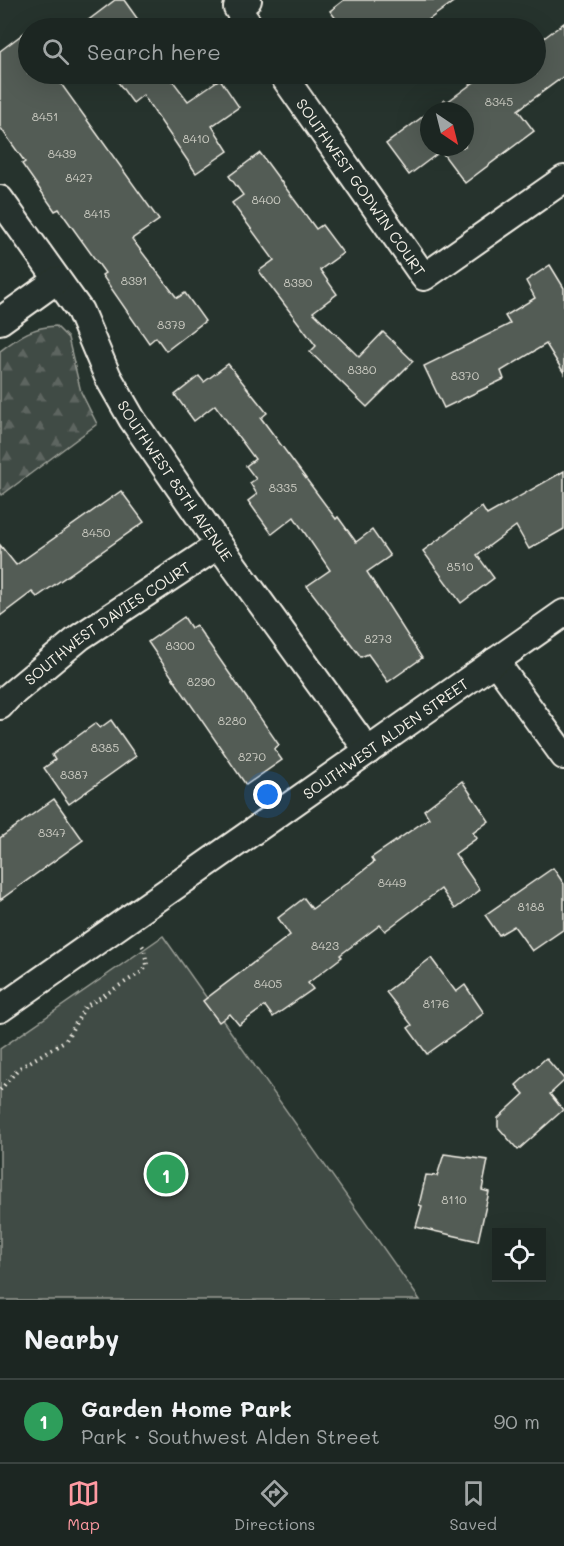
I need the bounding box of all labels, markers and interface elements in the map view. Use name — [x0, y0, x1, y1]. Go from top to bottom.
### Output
search box — [18, 18, 546, 84]
icon: search — [39, 35, 72, 68]
text: Search here — [87, 37, 221, 66]
house number: 8345 — [485, 93, 513, 109]
street label: SOUTHWEST GODWIN COURT — [292, 94, 430, 280]
north arrow — [420, 102, 474, 156]
house number: 8451 — [32, 108, 58, 124]
house number: 8410 — [182, 130, 210, 146]
house number: 8439 — [48, 145, 76, 161]
house number: 8427 — [65, 169, 93, 185]
house number: 8400 — [251, 191, 281, 207]
house number: 8415 — [84, 205, 110, 221]
house number: 8391 — [121, 272, 147, 288]
house number: 8390 — [284, 274, 313, 290]
house number: 8379 — [157, 316, 185, 332]
house number: 8380 — [348, 361, 377, 377]
house number: 8370 — [451, 367, 480, 383]
street label: SOUTHWEST 85TH AVENUE — [113, 397, 238, 565]
house number: 8335 — [269, 479, 297, 495]
house number: 8450 — [82, 524, 111, 540]
street label: SOUTHWEST DAVIES COURT — [20, 557, 194, 689]
house number: 8510 — [446, 558, 474, 574]
house number: 8273 — [364, 630, 392, 646]
house number: 8300 — [165, 637, 195, 653]
house number: 8290 — [187, 673, 216, 689]
street label: SOUTHWEST ALDEN STREET — [299, 673, 472, 803]
house number: 8280 — [218, 712, 247, 728]
house number: 8385 — [91, 739, 119, 755]
house number: 8270 — [238, 748, 267, 764]
house number: 8387 — [60, 766, 88, 782]
your location — [253, 780, 282, 809]
house number: 8347 — [38, 824, 66, 840]
house number: 8449 — [378, 874, 406, 890]
house number: 8188 — [517, 898, 545, 914]
house number: 8423 — [311, 937, 339, 953]
house number: 8405 — [254, 975, 282, 991]
house number: 8176 — [423, 995, 449, 1011]
pin: 1 — [146, 1152, 186, 1196]
house number: 8110 — [441, 1191, 467, 1207]
map controls — [492, 1228, 546, 1282]
button: locate — [492, 1228, 546, 1282]
text: Nearby — [24, 1322, 119, 1356]
text: Garden Home Park — [81, 1394, 292, 1423]
text: 1 — [39, 1408, 48, 1434]
text: 90 m — [494, 1408, 540, 1434]
text: Park · Southwest Alden Street — [81, 1423, 380, 1449]
tab: Map — [67, 1477, 100, 1534]
tab: Directions — [234, 1477, 315, 1534]
tab: Saved — [449, 1477, 497, 1534]

